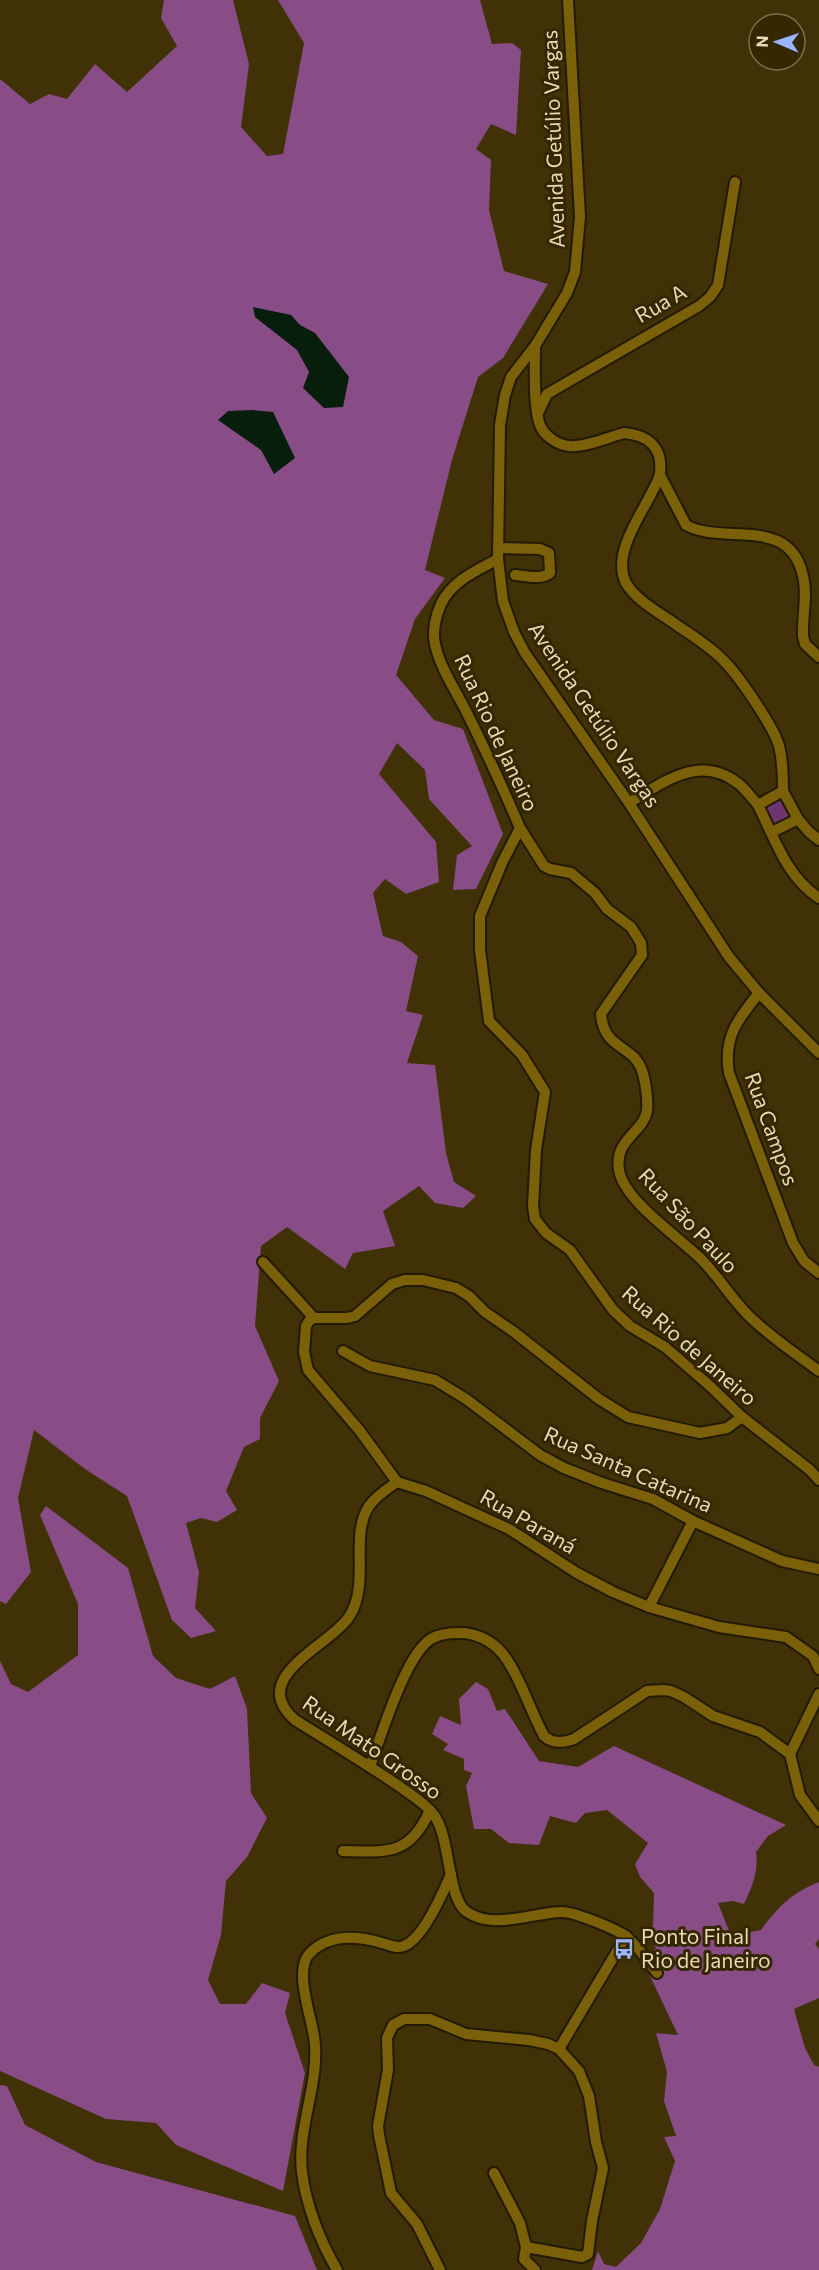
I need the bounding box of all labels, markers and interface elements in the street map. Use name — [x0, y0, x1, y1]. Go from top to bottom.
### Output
north arrow — [747, 12, 807, 72]
street label: Avenida Getúlio Vargas — [536, 30, 569, 248]
text: N — [752, 35, 771, 48]
street label: Rua A — [630, 278, 690, 327]
street label: Avenida Getúlio Vargas — [524, 617, 667, 812]
street label: Rua Rio de Janeiro — [450, 650, 545, 815]
street label: Rua Campos — [740, 1068, 804, 1189]
street label: Rua São Paulo — [634, 1162, 744, 1278]
street label: Rua Rio de Janeiro — [618, 1280, 762, 1410]
street label: Rua Santa Catarina — [541, 1420, 717, 1517]
street label: Rua Paraná — [476, 1483, 581, 1558]
street label: Rua Mato Grosso — [299, 1690, 447, 1804]
place label: Ponto Final Rio de Janeiro — [641, 1923, 770, 1972]
bus stop icon: Ponto Final Rio de Janeiro — [612, 1937, 636, 1961]

